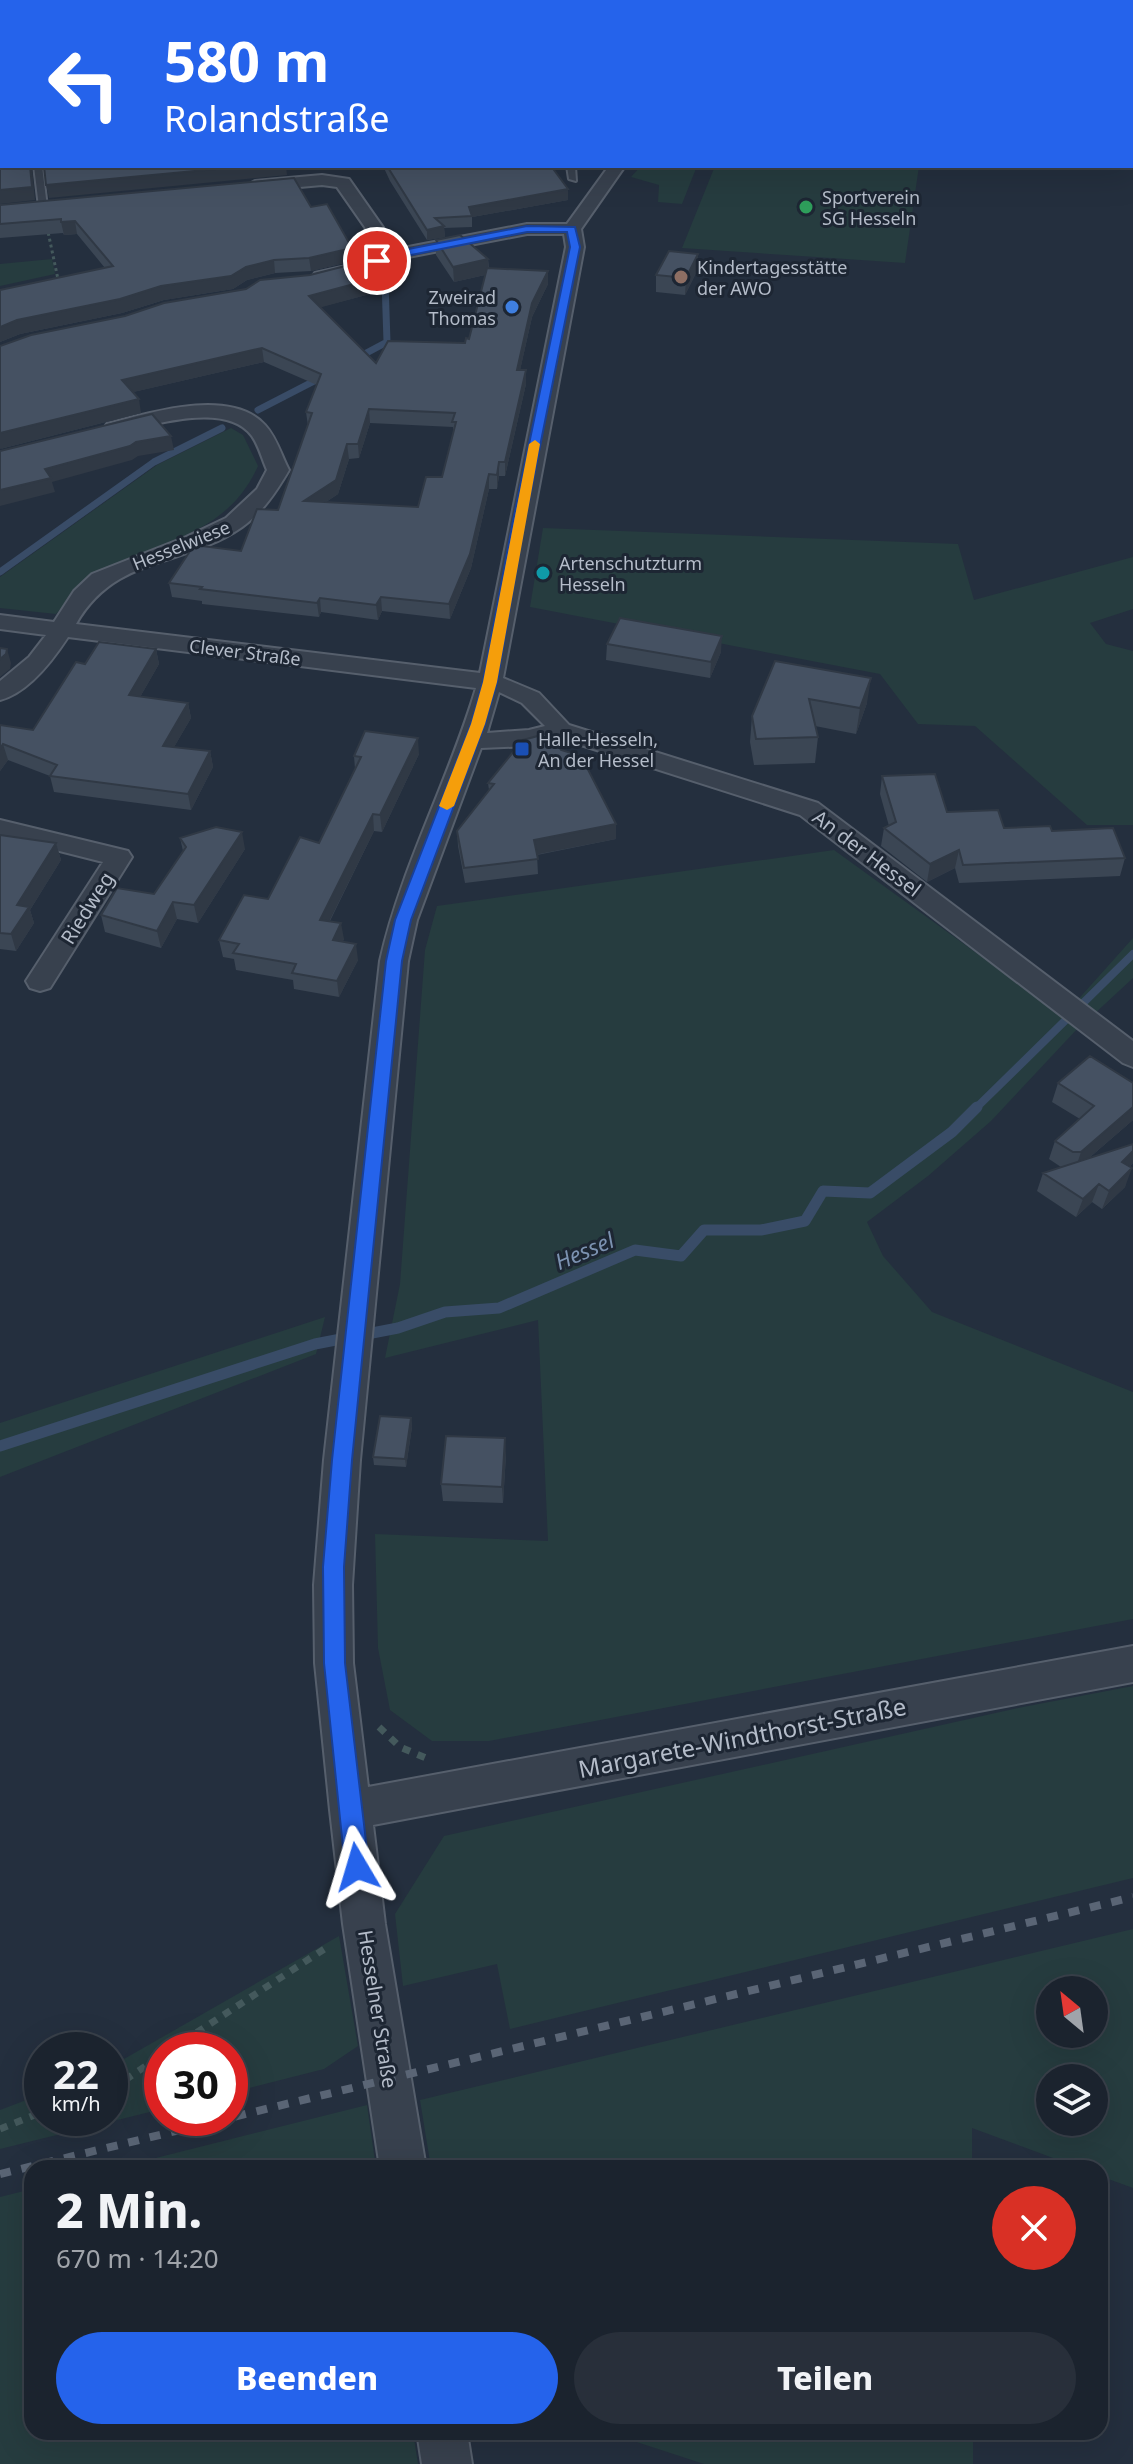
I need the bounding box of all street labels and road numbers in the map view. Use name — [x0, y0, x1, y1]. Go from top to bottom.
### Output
street label: Hesselwiese — [129, 515, 233, 575]
street label: Clever Straße — [188, 633, 302, 671]
street label: An der Hessel — [807, 803, 927, 903]
street label: Riedweg — [54, 867, 120, 949]
street label: Margarete-Windthorst-Straße — [575, 1689, 909, 1785]
street label: Hesselner Straße — [352, 1928, 404, 2090]

